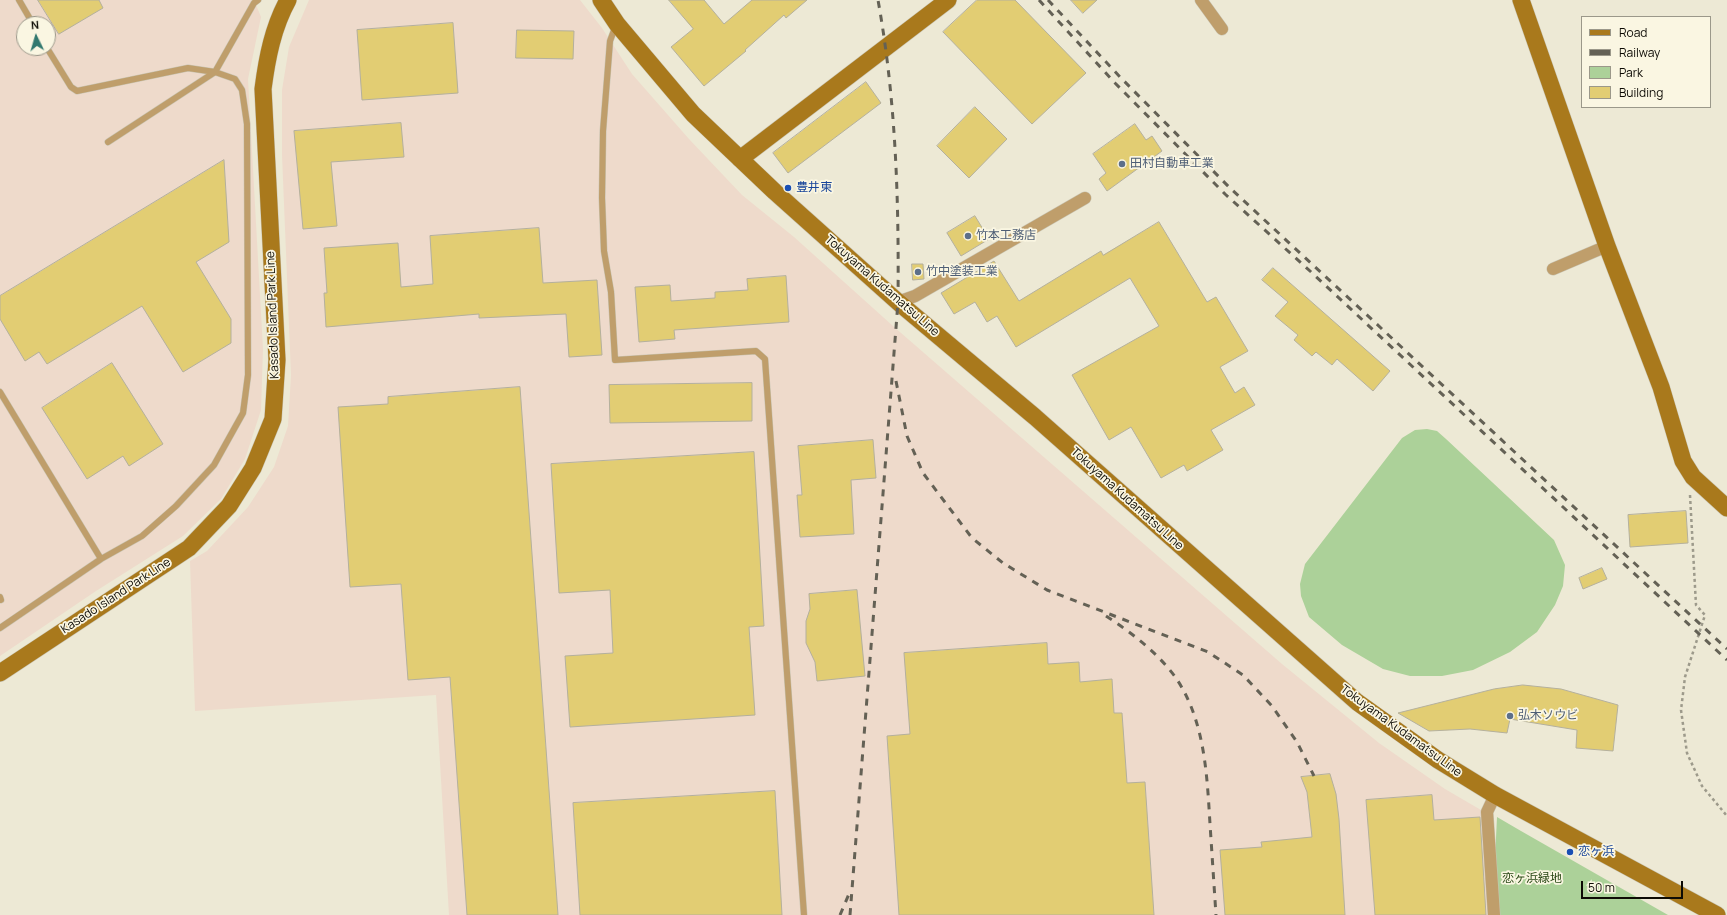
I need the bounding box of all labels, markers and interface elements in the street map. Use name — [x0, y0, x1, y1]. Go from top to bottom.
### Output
north arrow — [16, 16, 56, 56]
legend — [1581, 16, 1711, 108]
text: N — [30, 17, 40, 32]
text: Road — [1619, 24, 1647, 41]
text: Railway — [1619, 44, 1660, 61]
text: Park — [1619, 64, 1643, 81]
text: Building — [1619, 84, 1663, 101]
place label: 田村自動車工業 — [1130, 157, 1214, 171]
marker: 田村自動車工業 — [1117, 159, 1127, 169]
place label: 豊井東 — [796, 181, 832, 195]
marker: 豊井東 — [783, 183, 793, 193]
place label: 竹本工務店 — [976, 229, 1036, 243]
marker: 竹本工務店 — [963, 231, 973, 241]
street label: Tokuyama Kudamatsu Line — [822, 233, 942, 339]
street label: Kasado Island Park Line — [264, 251, 282, 379]
place label: 竹中塗装工業 — [926, 265, 998, 279]
marker: 竹中塗装工業 — [913, 267, 923, 277]
street label: Tokuyama Kudamatsu Line — [1068, 445, 1186, 553]
street label: Kasado Island Park Line — [58, 555, 174, 637]
street label: Tokuyama Kudamatsu Line — [1338, 682, 1464, 780]
place label: 弘木ソウビ — [1518, 709, 1578, 723]
marker: 弘木ソウビ — [1505, 711, 1515, 721]
place label: 恋ヶ浜 — [1578, 845, 1614, 859]
marker: 恋ヶ浜 — [1565, 847, 1575, 857]
park label: 恋ヶ浜緑地 — [1502, 872, 1562, 886]
scale bar — [1583, 873, 1685, 899]
text: 50 m — [1588, 879, 1615, 896]

